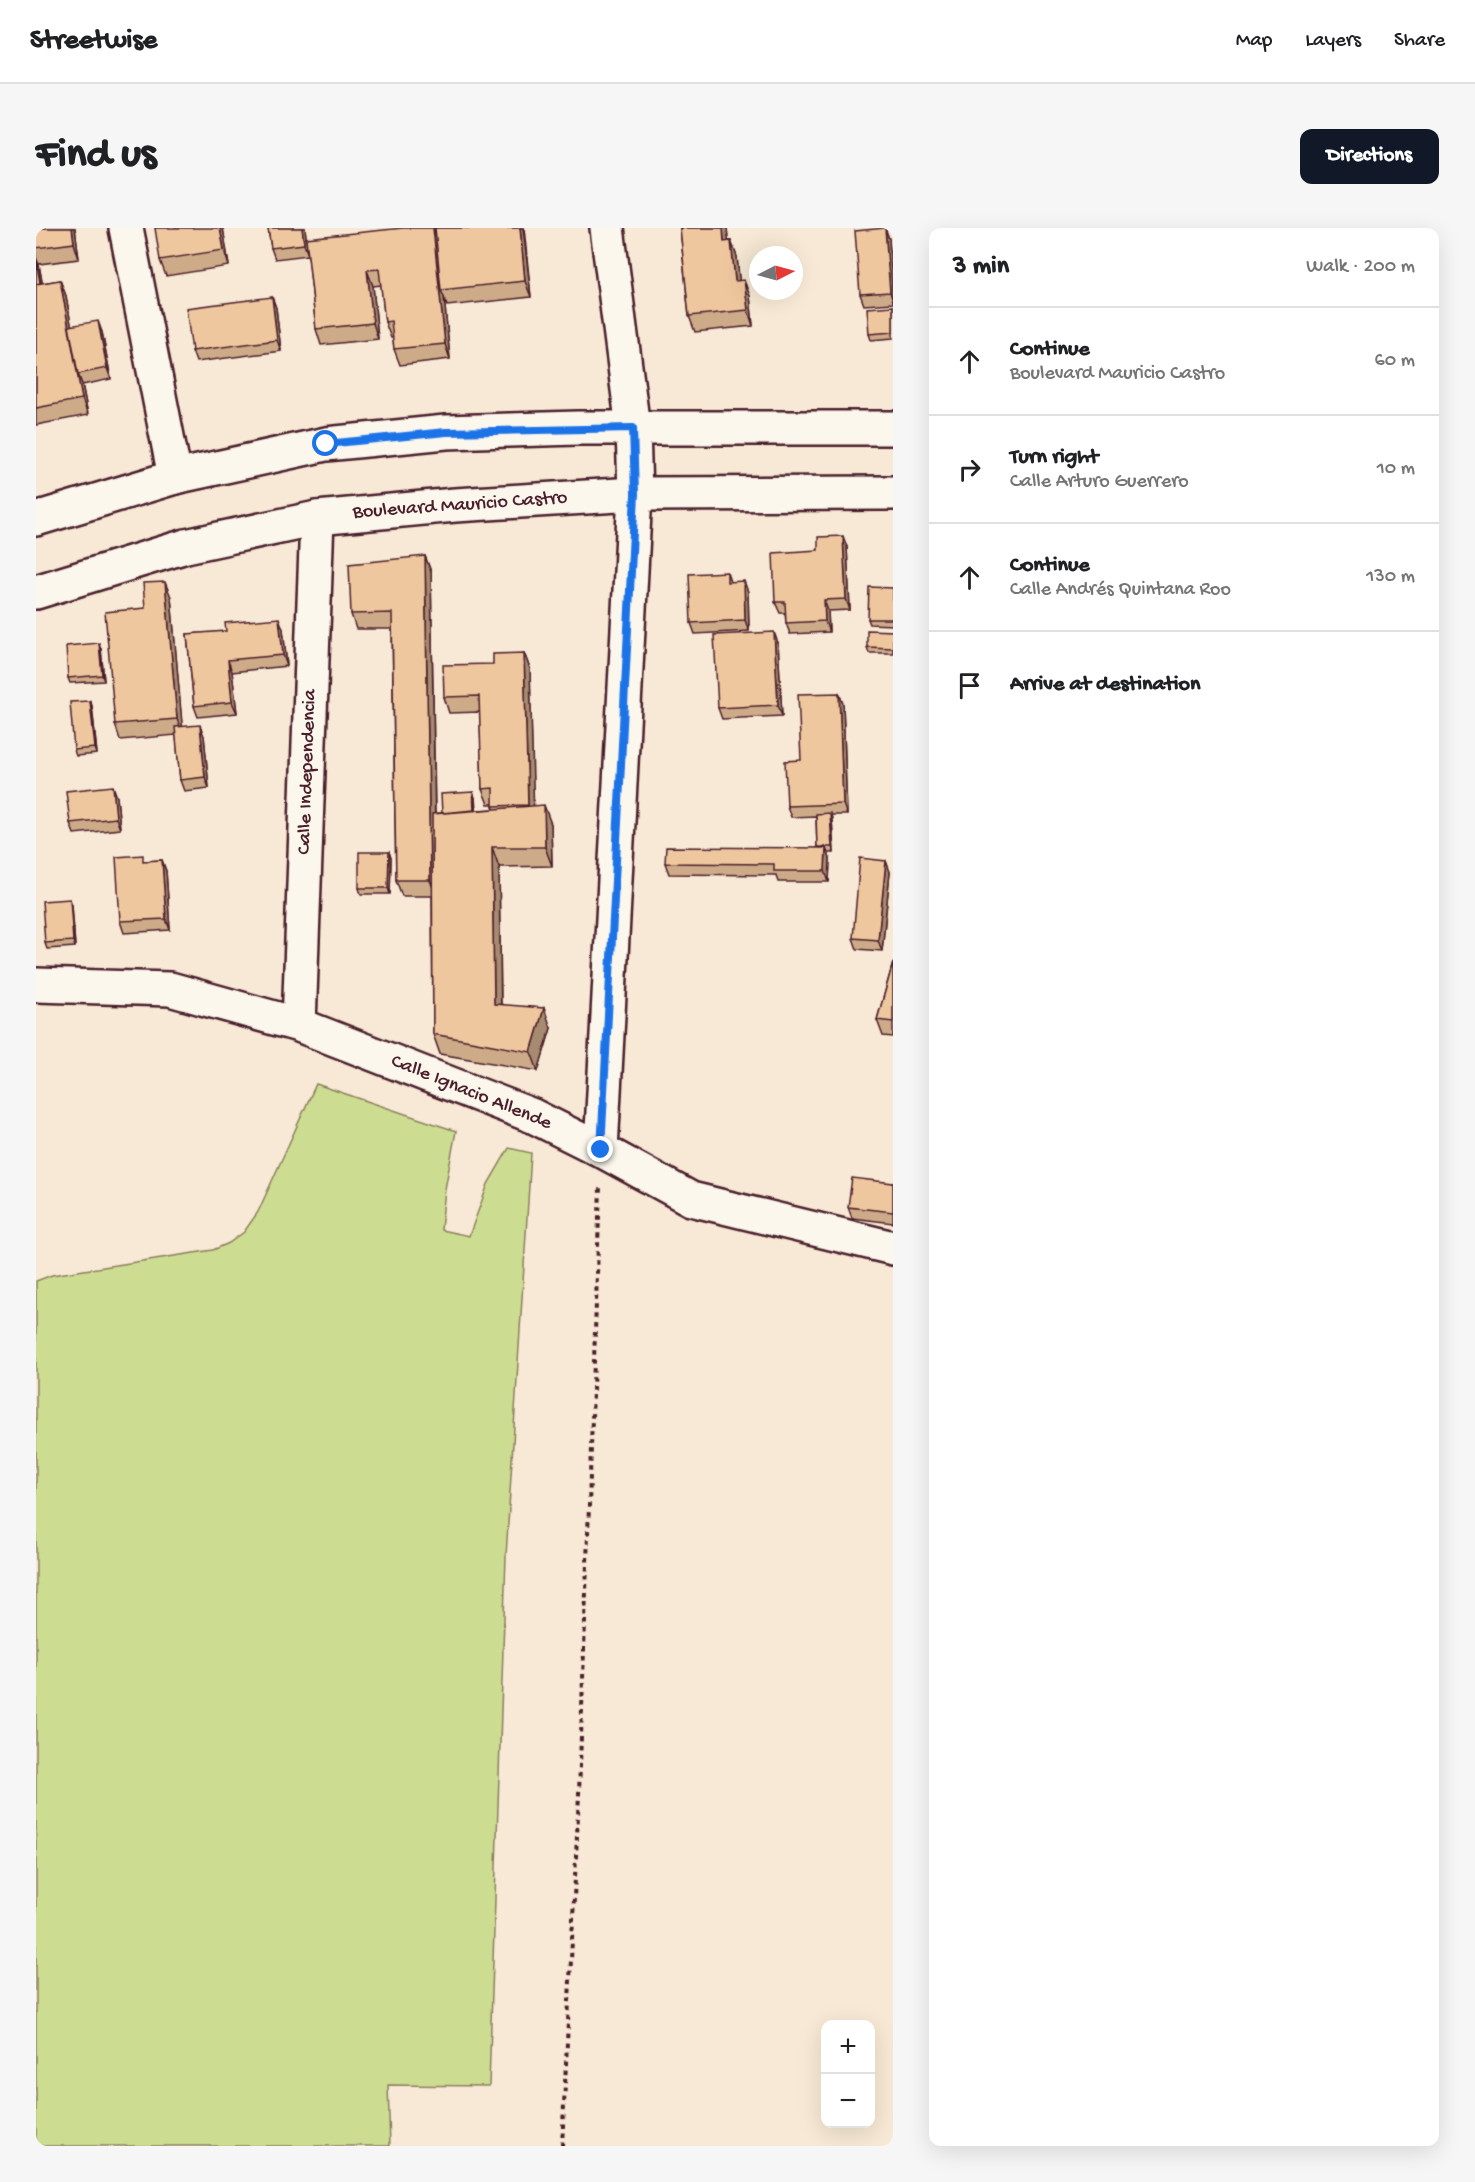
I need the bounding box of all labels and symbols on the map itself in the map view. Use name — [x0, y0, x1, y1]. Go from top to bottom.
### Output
north arrow — [749, 246, 803, 300]
route start — [312, 430, 338, 456]
street label: Boulevard Mauricio Castro — [351, 487, 568, 525]
street label: Calle Independencia — [294, 688, 322, 855]
street label: Calle Ignacio Allende — [387, 1050, 555, 1136]
route end — [587, 1136, 613, 1162]

